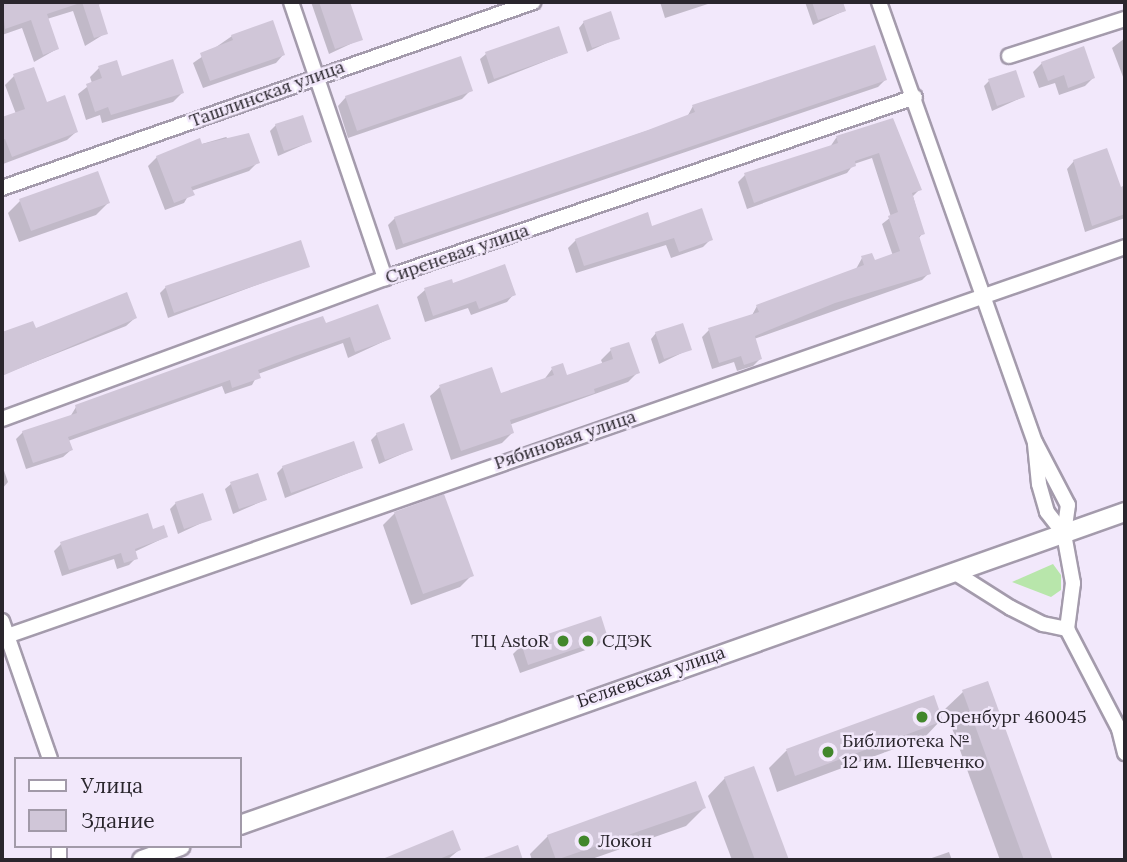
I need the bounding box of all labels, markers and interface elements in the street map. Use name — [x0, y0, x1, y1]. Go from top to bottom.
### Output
street label: Ташлинская улица — [187, 56, 347, 132]
street label: Сиреневая улица — [382, 219, 532, 289]
street label: Рябиновая улица — [491, 406, 639, 474]
place label: ТЦ AstoR — [471, 630, 549, 652]
place label: СДЭК — [602, 630, 652, 652]
marker: ТЦ AstoR — [555, 633, 571, 649]
marker: СДЭК — [580, 633, 596, 649]
street label: Беляевская улица — [574, 641, 728, 713]
place label: Оренбург 460045 — [936, 706, 1087, 728]
marker: Оренбург 460045 — [914, 709, 930, 725]
place label: Библиотека № 12 им. Шевченко — [842, 731, 985, 774]
marker: Библиотека № 12 им. Шевченко — [820, 744, 836, 760]
legend — [14, 757, 242, 848]
text: Улица — [81, 772, 143, 799]
text: Здание — [81, 807, 155, 834]
place label: Локон — [598, 830, 652, 852]
marker: Локон — [576, 833, 592, 849]

